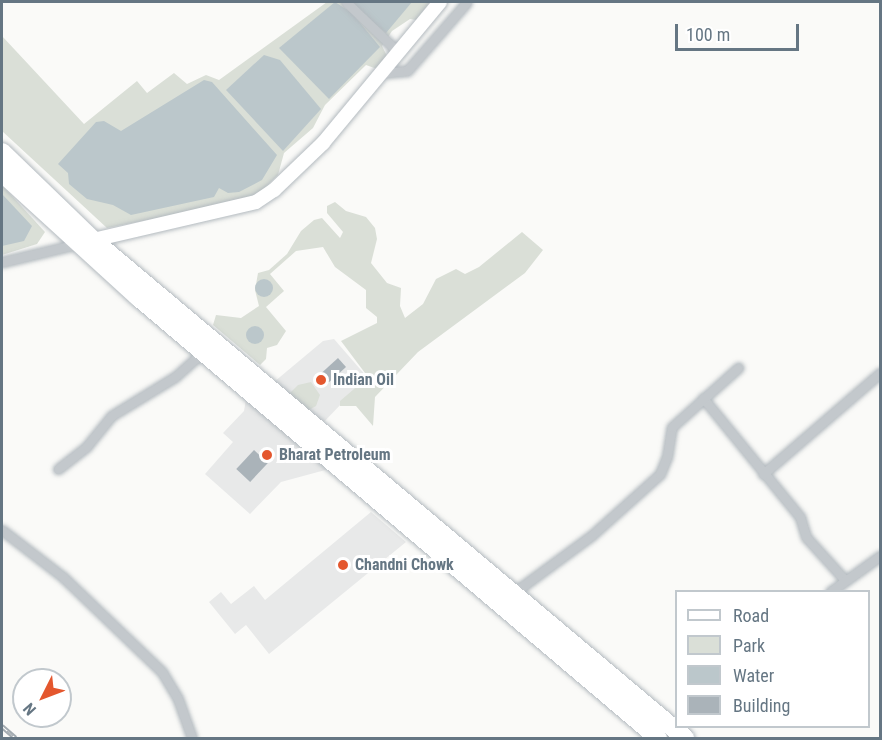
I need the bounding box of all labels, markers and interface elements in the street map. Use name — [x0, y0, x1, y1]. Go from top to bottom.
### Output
scale bar — [678, 12, 802, 50]
text: 100 m — [686, 24, 730, 45]
place label: Indian Oil — [333, 370, 394, 390]
marker: Indian Oil — [314, 373, 328, 387]
place label: Bharat Petroleum — [279, 445, 391, 465]
marker: Bharat Petroleum — [260, 448, 274, 462]
place label: Chandni Chowk — [355, 555, 454, 575]
marker: Chandni Chowk — [336, 558, 350, 572]
legend — [675, 590, 870, 728]
text: Road — [733, 605, 769, 626]
text: Park — [733, 635, 765, 656]
text: Water — [733, 665, 774, 686]
north arrow — [12, 668, 72, 728]
text: Building — [733, 695, 790, 716]
text: N — [19, 699, 40, 719]

